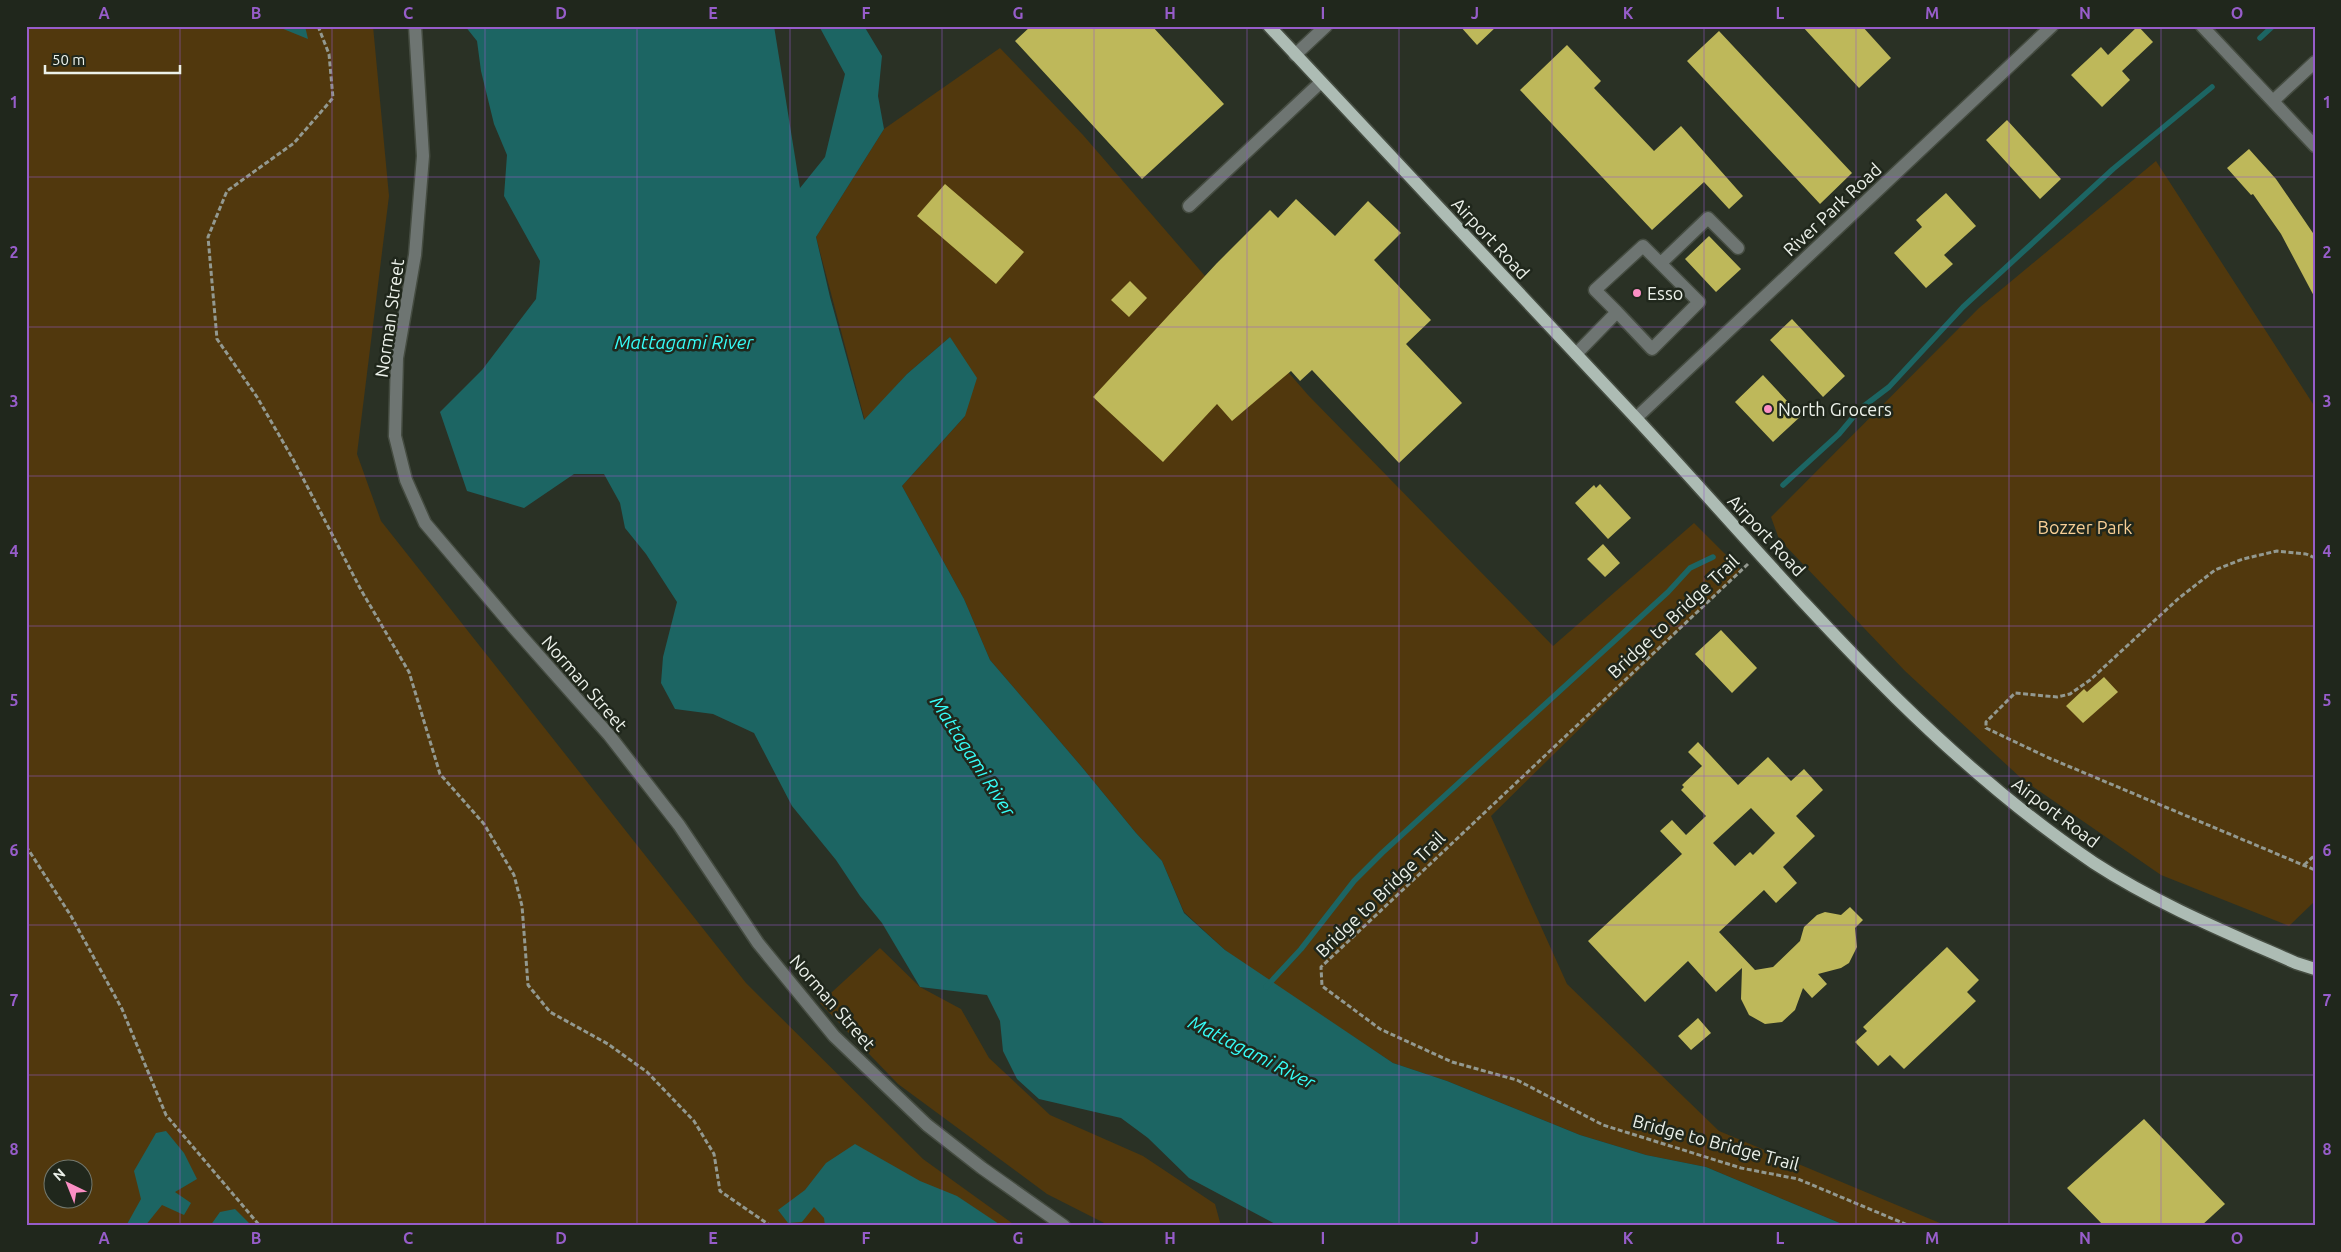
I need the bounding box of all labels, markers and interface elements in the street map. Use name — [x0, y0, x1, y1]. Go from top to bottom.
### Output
text: A — [98, 4, 110, 22]
text: B — [251, 4, 261, 22]
text: C — [403, 4, 413, 22]
text: D — [555, 4, 567, 22]
text: E — [708, 4, 718, 22]
text: F — [862, 4, 871, 22]
text: G — [1012, 4, 1024, 22]
text: H — [1164, 4, 1176, 22]
text: I — [1321, 4, 1325, 22]
text: J — [1471, 4, 1479, 22]
text: K — [1623, 4, 1634, 22]
text: L — [1776, 4, 1785, 22]
text: M — [1925, 4, 1939, 22]
text: N — [2079, 4, 2091, 22]
text: O — [2231, 4, 2243, 22]
scale bar — [45, 42, 180, 74]
text: 50 m — [52, 51, 85, 68]
text: 1 — [9, 93, 19, 111]
text: 1 — [2322, 93, 2332, 111]
street label: River Park Road — [1779, 159, 1885, 259]
street label: Airport Road — [1448, 193, 1534, 283]
text: 2 — [9, 243, 19, 261]
text: 2 — [2322, 243, 2332, 261]
street label: Norman Street — [371, 257, 407, 379]
place label: Esso — [1647, 283, 1683, 303]
marker: Esso — [1631, 287, 1643, 299]
water label: Mattagami River — [614, 331, 754, 353]
text: 3 — [9, 392, 19, 410]
text: 3 — [2322, 392, 2332, 410]
place label: North Grocers — [1778, 399, 1892, 419]
marker: North Grocers — [1762, 403, 1774, 415]
street label: Airport Road — [1724, 490, 1810, 580]
park label: Bozzer Park — [2038, 517, 2132, 537]
text: 4 — [9, 542, 19, 560]
text: 4 — [2322, 542, 2332, 560]
street label: Bridge to Bridge Trail — [1604, 550, 1743, 682]
street label: Norman Street — [538, 631, 632, 735]
text: 5 — [9, 691, 19, 709]
text: 5 — [2322, 691, 2332, 709]
water label: Mattagami River — [926, 692, 1021, 821]
street label: Airport Road — [2009, 773, 2103, 851]
street label: Bridge to Bridge Trail — [1311, 827, 1449, 961]
text: 6 — [9, 841, 19, 859]
text: 6 — [2322, 841, 2332, 859]
street label: Norman Street — [786, 950, 880, 1054]
text: 7 — [9, 991, 19, 1009]
text: 7 — [2322, 991, 2332, 1009]
water label: Mattagami River — [1185, 1011, 1320, 1094]
street label: Bridge to Bridge Trail — [1631, 1110, 1802, 1174]
text: 8 — [9, 1140, 19, 1158]
text: 8 — [2322, 1140, 2332, 1158]
north arrow — [42, 1160, 92, 1210]
text: N — [50, 1165, 68, 1184]
text: A — [98, 1229, 110, 1247]
text: B — [251, 1229, 261, 1247]
text: C — [403, 1229, 413, 1247]
text: D — [555, 1229, 567, 1247]
text: E — [708, 1229, 718, 1247]
text: F — [862, 1229, 871, 1247]
text: G — [1012, 1229, 1024, 1247]
text: H — [1164, 1229, 1176, 1247]
text: I — [1321, 1229, 1325, 1247]
text: J — [1471, 1229, 1479, 1247]
text: K — [1623, 1229, 1634, 1247]
text: L — [1776, 1229, 1785, 1247]
text: M — [1925, 1229, 1939, 1247]
text: N — [2079, 1229, 2091, 1247]
text: O — [2231, 1229, 2243, 1247]

